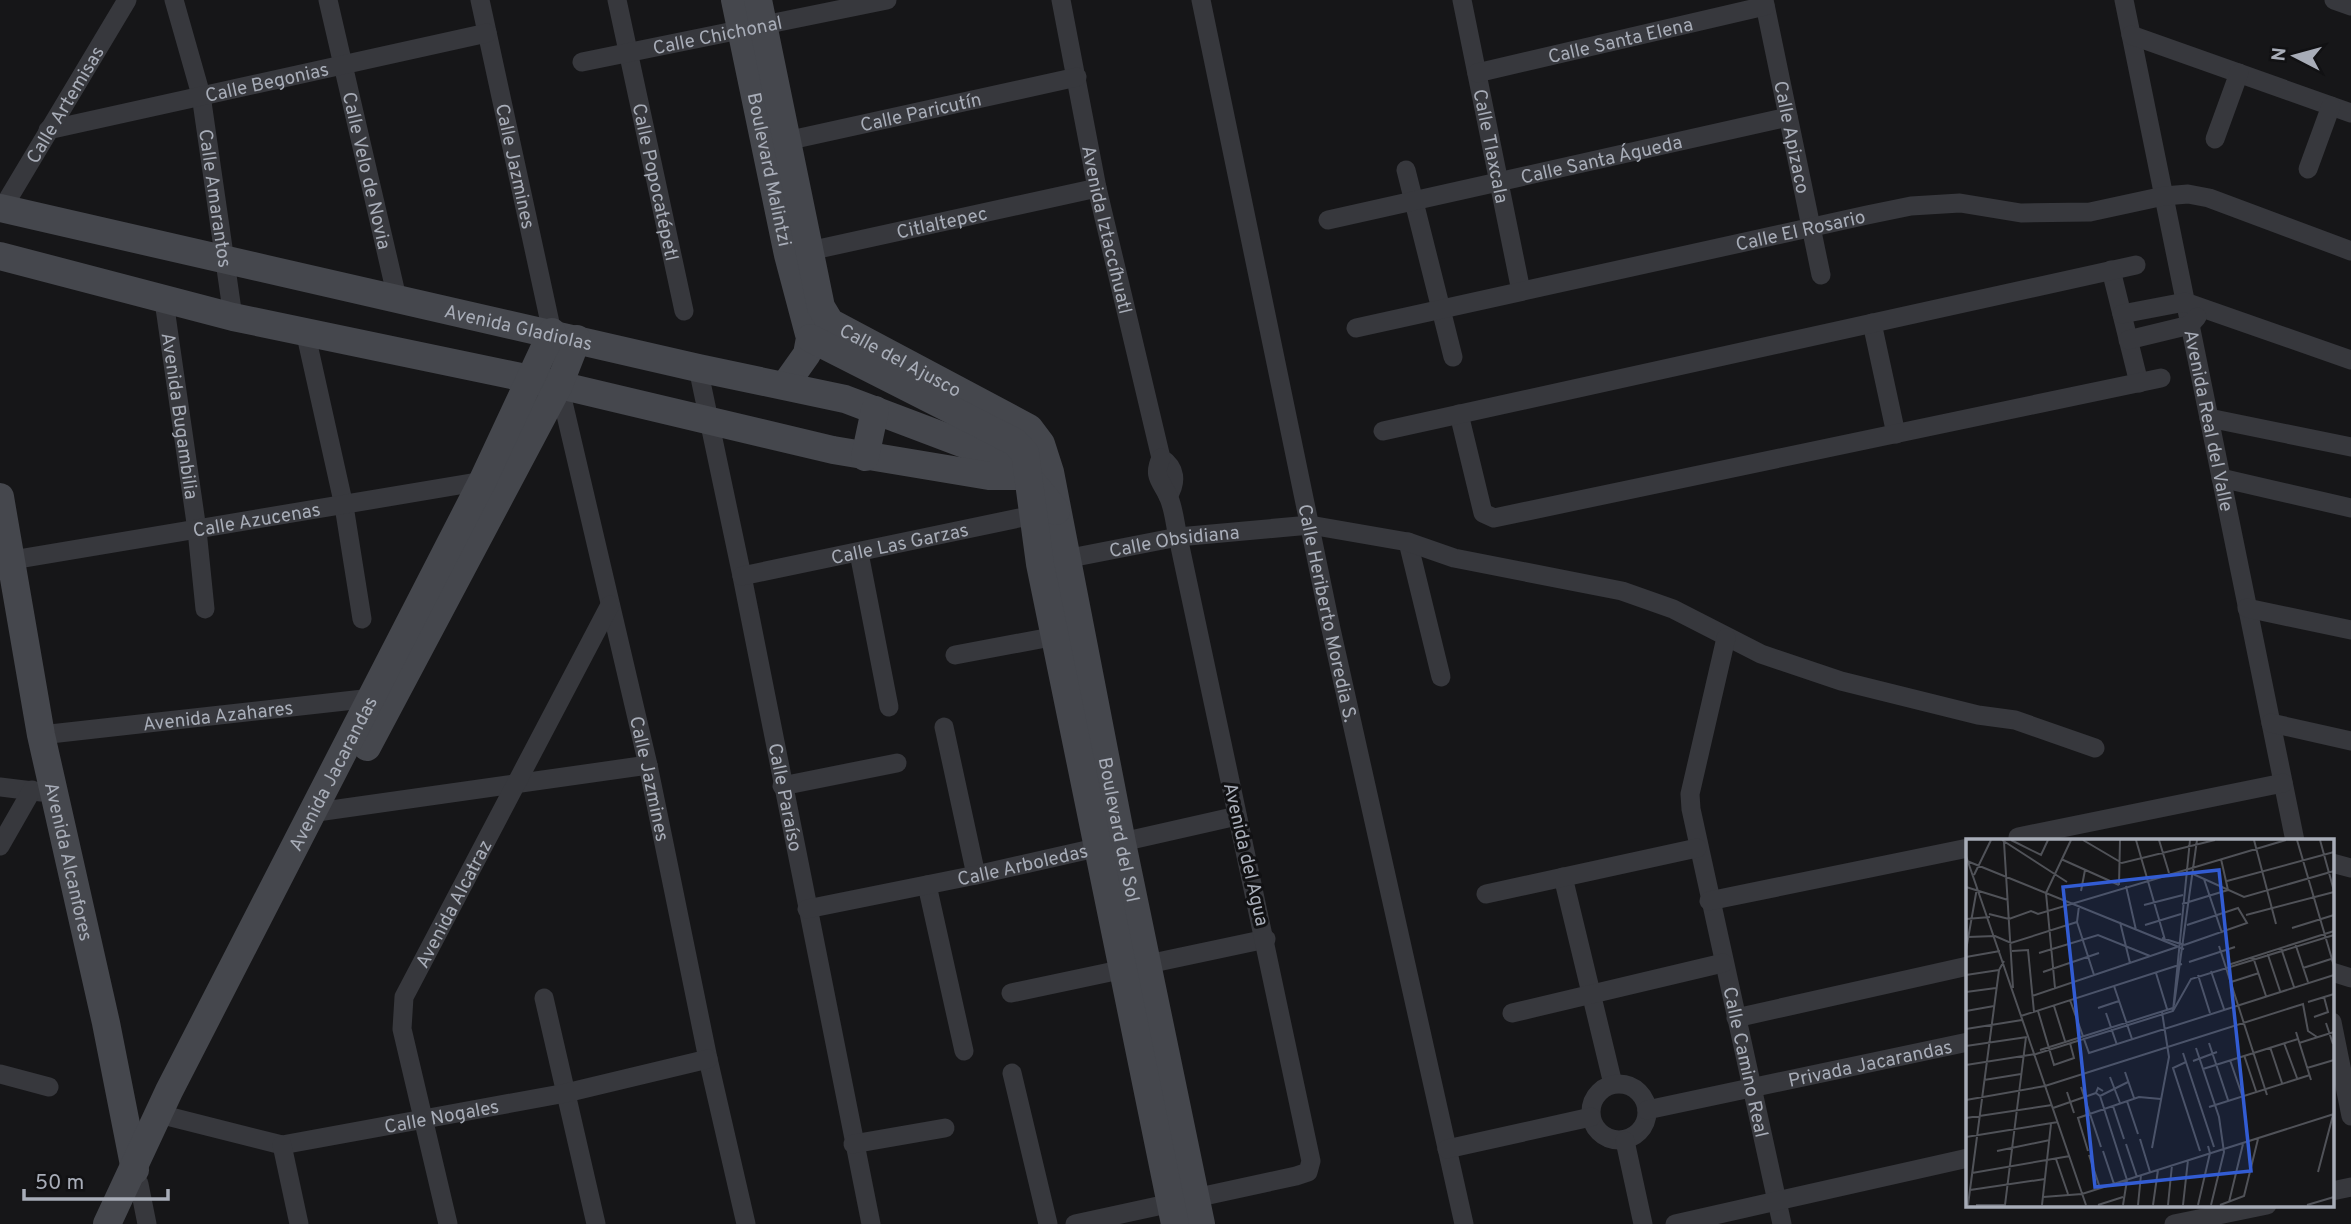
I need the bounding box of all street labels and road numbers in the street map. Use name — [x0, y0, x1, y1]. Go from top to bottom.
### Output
street label: Calle Chichonal — [651, 12, 785, 61]
street label: Calle Santa Elena — [1546, 13, 1695, 70]
street label: Calle Artemisas — [22, 42, 111, 168]
street label: Calle Begonias — [203, 58, 331, 109]
street label: Calle Apizaco — [1767, 79, 1814, 196]
street label: Calle Tlaxcala — [1466, 87, 1513, 206]
street label: Calle Paricutín — [858, 88, 984, 138]
street label: Calle Velo de Novia — [336, 90, 395, 252]
street label: Boulevard Malintzi — [741, 91, 796, 249]
street label: Calle Popocatépetl — [626, 101, 683, 263]
street label: Calle Jazmines — [489, 102, 539, 232]
street label: Calle Amarantos — [192, 128, 236, 269]
street label: Calle Santa Águeda — [1519, 131, 1685, 191]
street label: Avenida Iztaccíhuatl — [1075, 143, 1136, 316]
street label: Citlaltepec — [894, 202, 990, 246]
street label: Calle El Rosario — [1734, 206, 1868, 258]
street label: Avenida Gladiolas — [442, 300, 594, 357]
street label: Calle del Ajusco — [835, 319, 965, 404]
street label: Avenida Real del Valle — [2177, 328, 2238, 514]
street label: Avenida Bugambilia — [155, 331, 202, 501]
street label: Calle Azucenas — [191, 499, 322, 544]
street label: Calle Heriberto Moredia S. — [1291, 502, 1361, 725]
street label: Calle Las Garzas — [829, 519, 971, 571]
street label: Calle Obsidiana — [1107, 521, 1241, 564]
street label: Avenida Jacarandas — [284, 693, 384, 856]
street label: Avenida Azahares — [142, 697, 295, 738]
street label: Calle Jazmines — [623, 714, 673, 844]
street label: Calle Paraíso — [762, 741, 807, 854]
street label: Boulevard del Sol — [1092, 755, 1144, 905]
street label: Avenida Alcanfores — [38, 780, 97, 944]
street label: Avenida del Agua — [1217, 780, 1273, 929]
street label: Avenida Alcatraz — [411, 836, 499, 973]
street label: Calle Arboledas — [955, 840, 1090, 892]
street label: Calle Camino Real — [1716, 985, 1773, 1140]
street label: Privada Jacarandas — [1786, 1036, 1955, 1094]
street label: Calle Nogales — [383, 1095, 501, 1140]

